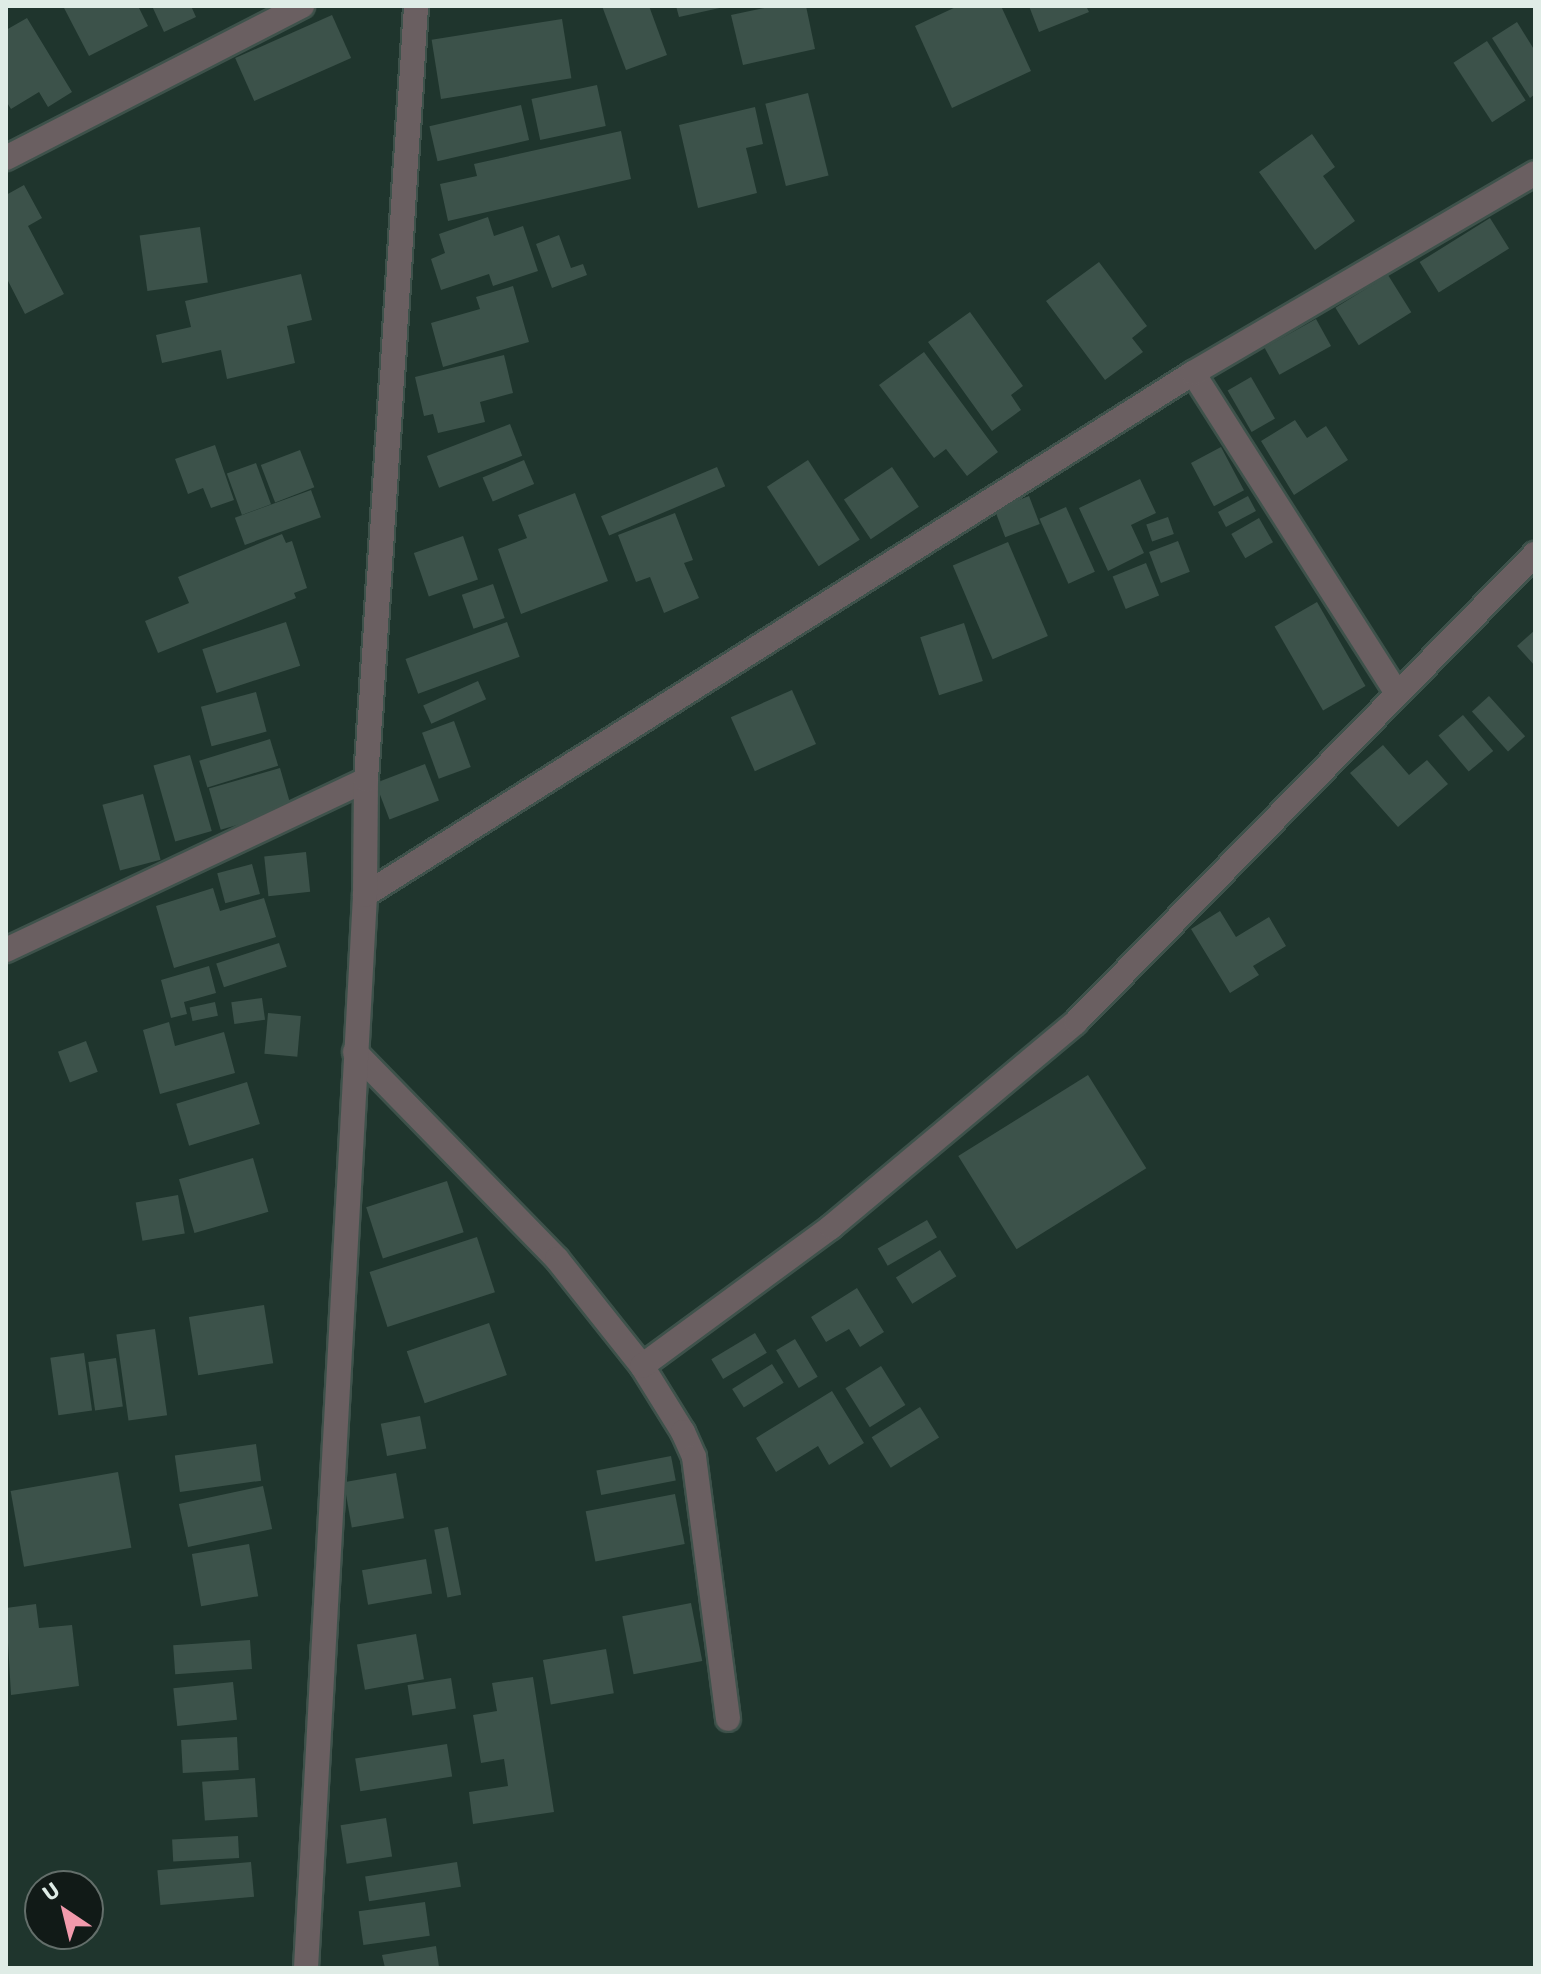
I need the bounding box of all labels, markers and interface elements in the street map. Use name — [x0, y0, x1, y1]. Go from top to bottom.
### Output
north arrow — [24, 1870, 104, 1950]
text: U — [37, 1876, 65, 1907]

